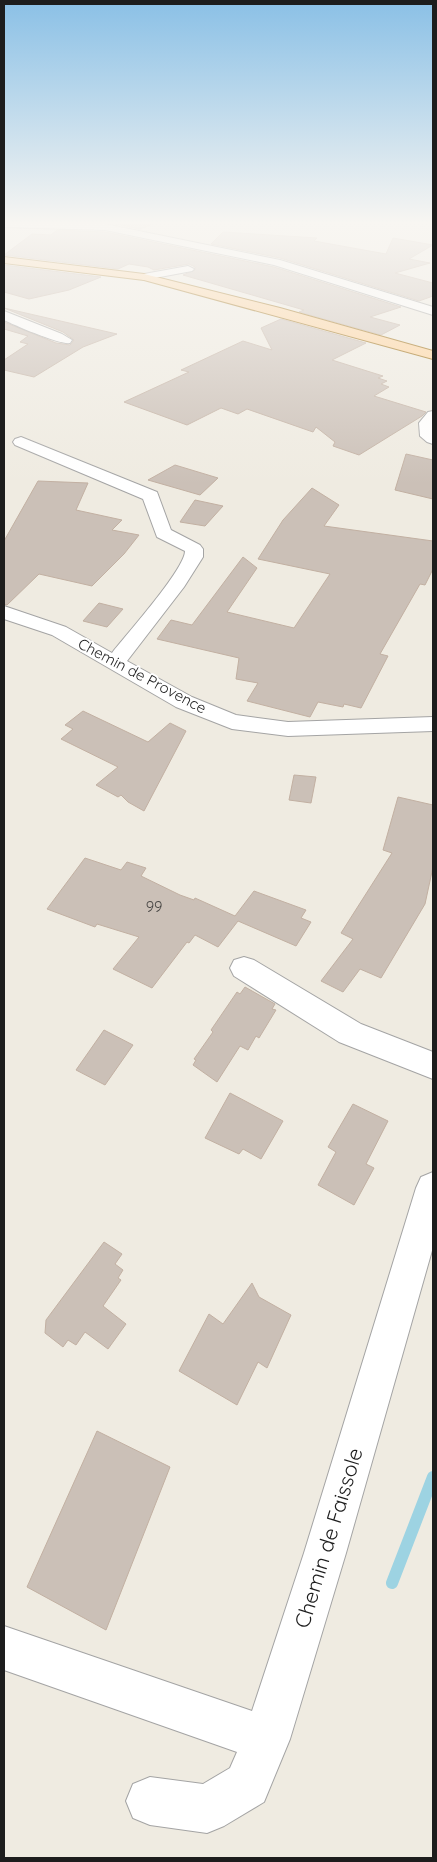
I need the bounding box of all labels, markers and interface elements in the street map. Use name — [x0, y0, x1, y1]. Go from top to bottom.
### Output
street label: Chemin de Provence — [75, 634, 210, 717]
house number: 99 — [146, 897, 162, 916]
street label: Chemin de Faissole — [288, 1445, 368, 1631]

